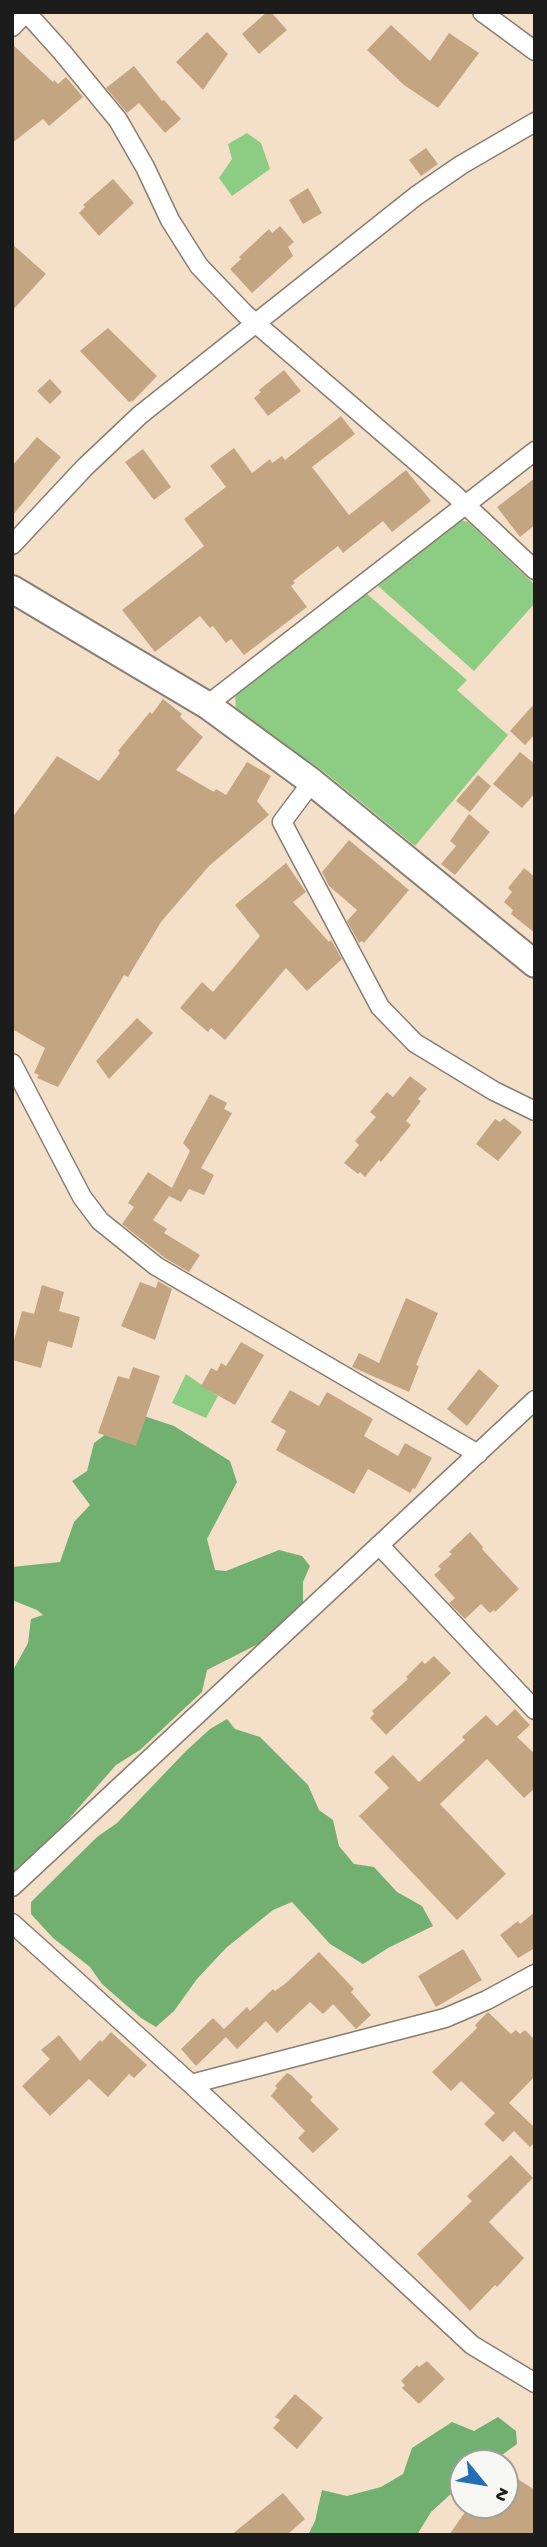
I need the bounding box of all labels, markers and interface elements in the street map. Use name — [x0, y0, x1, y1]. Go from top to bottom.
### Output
north arrow — [449, 2449, 519, 2519]
text: N — [488, 2483, 514, 2505]

